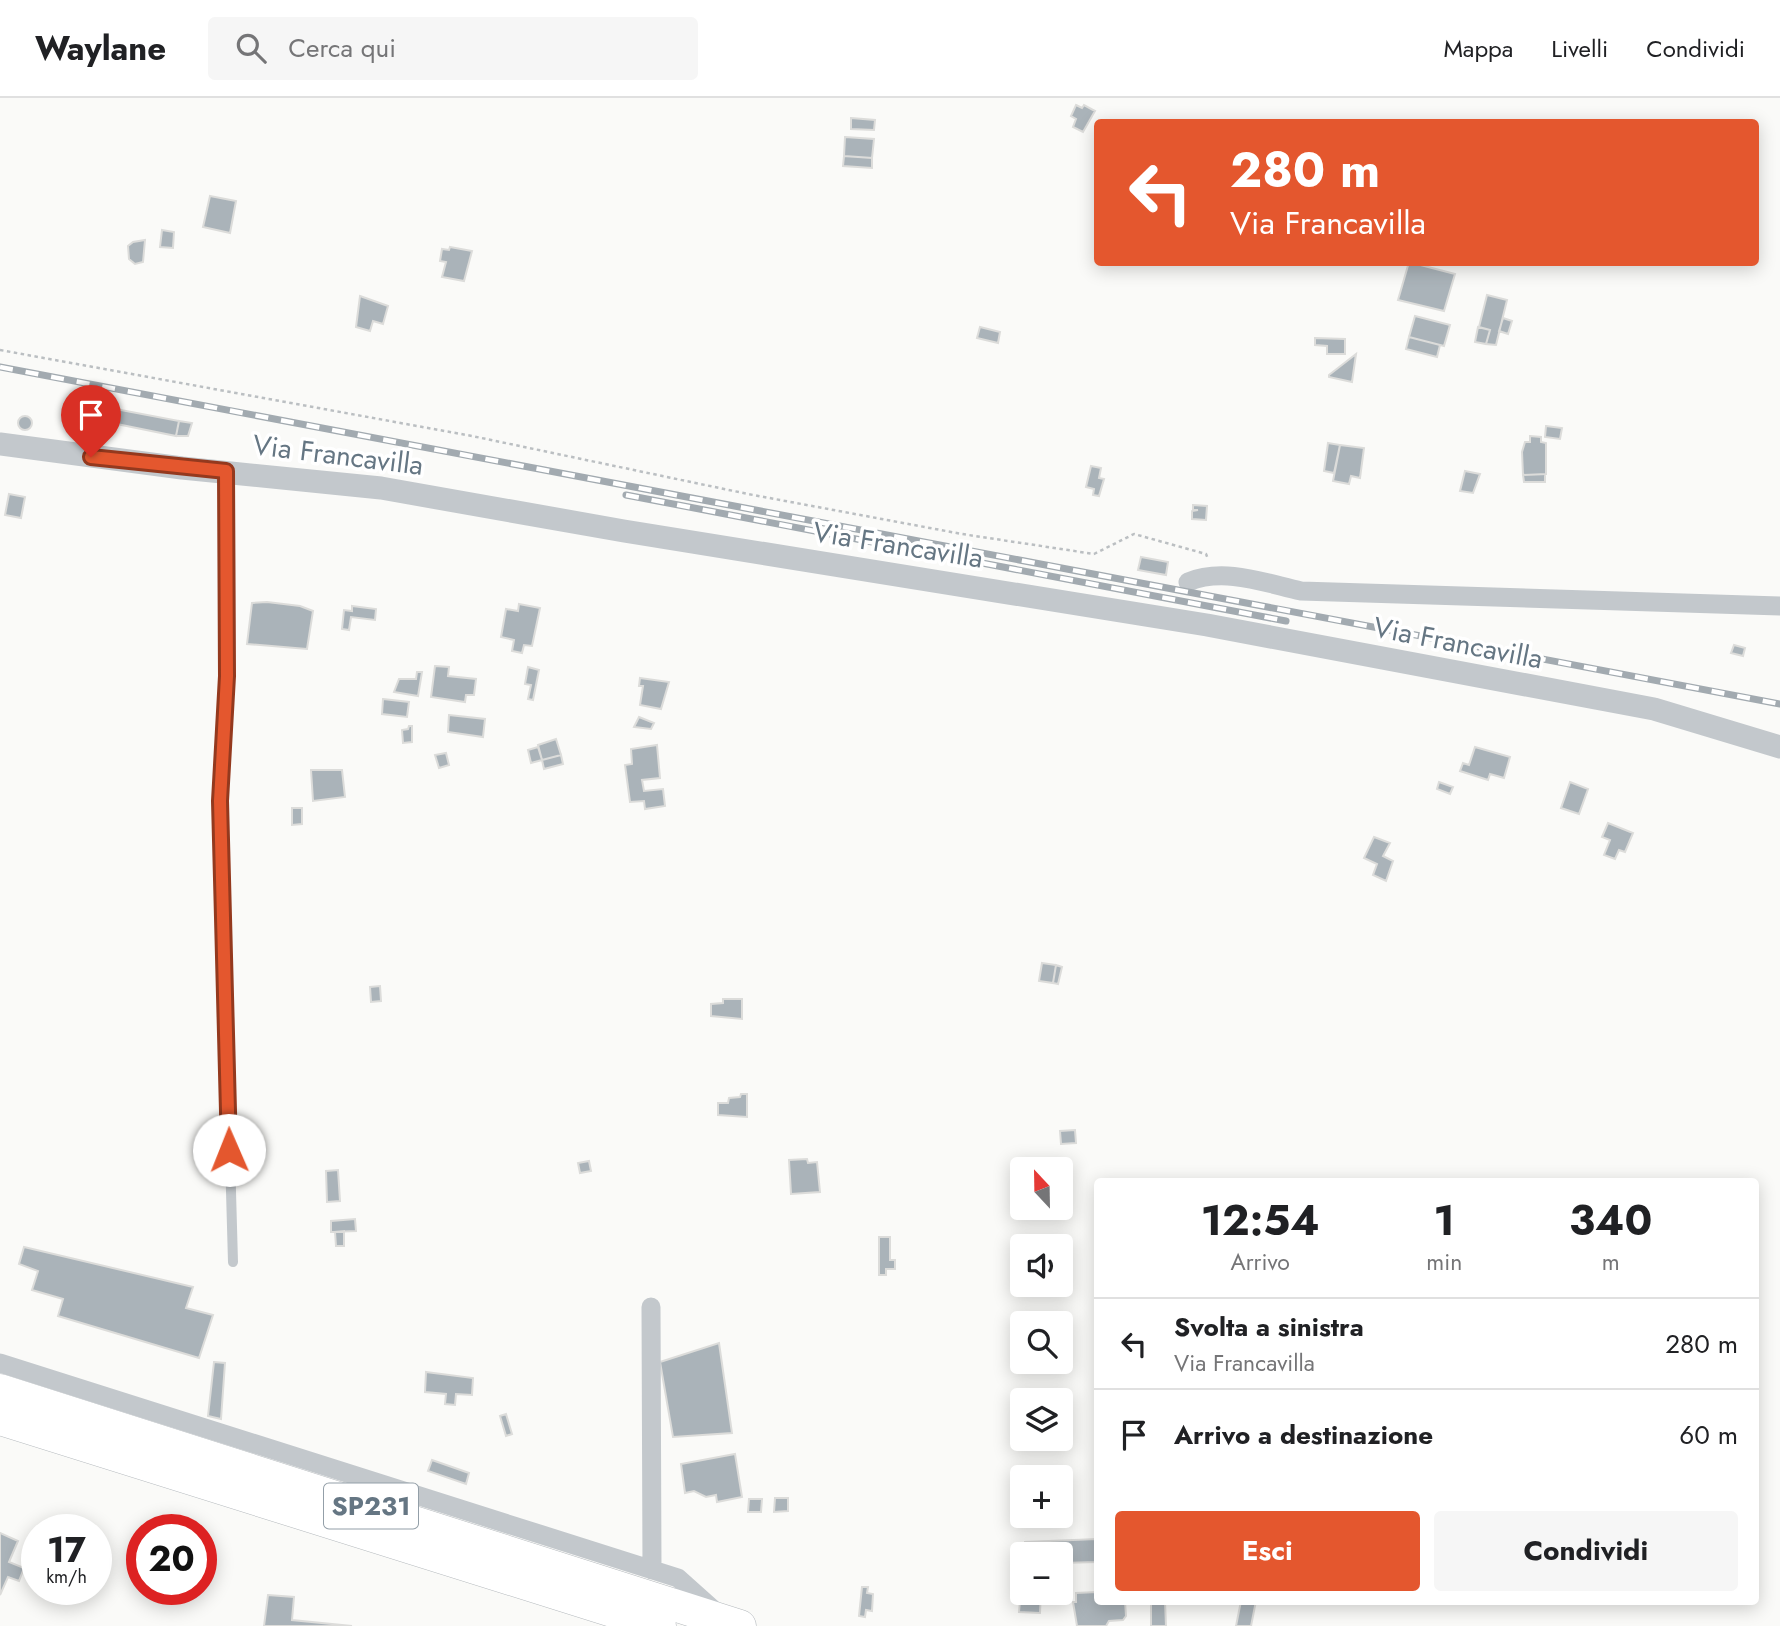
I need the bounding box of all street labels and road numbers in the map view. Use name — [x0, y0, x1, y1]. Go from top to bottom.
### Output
street label: Via Francavilla — [250, 424, 426, 486]
street label: Via Francavilla — [810, 511, 986, 579]
street label: Via Francavilla — [1370, 607, 1546, 679]
road number: SP231 — [324, 1484, 418, 1528]

